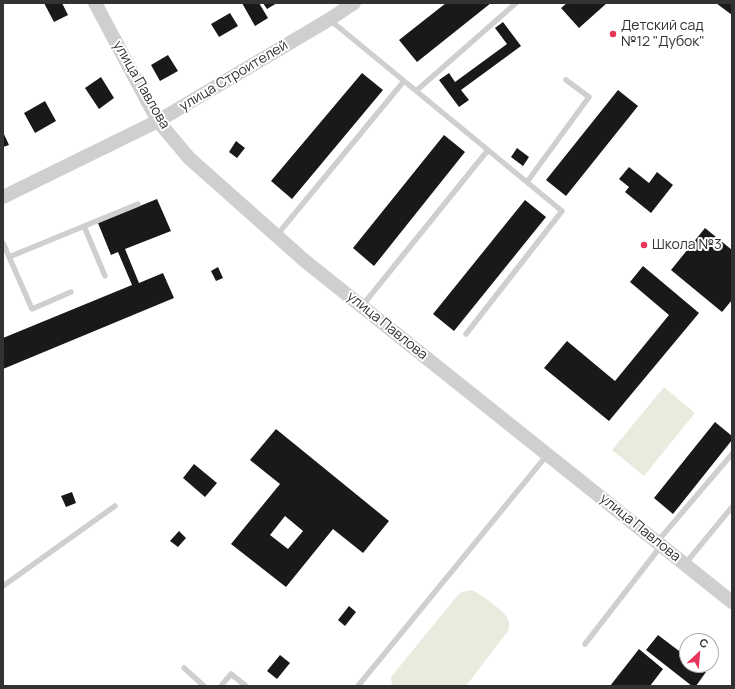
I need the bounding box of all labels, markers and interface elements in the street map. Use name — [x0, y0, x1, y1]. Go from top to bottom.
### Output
place label: Детский сад №12 "Дубок" — [621, 18, 705, 50]
marker: Детский сад №12 "Дубок" — [608, 29, 618, 39]
street label: улица Строителей — [177, 37, 291, 115]
street label: улица Павлова — [109, 38, 173, 132]
place label: Школа №3 — [652, 237, 722, 253]
marker: Школа №3 — [639, 240, 649, 250]
street label: улица Павлова — [343, 288, 431, 364]
street label: улица Павлова — [596, 490, 684, 566]
north arrow — [679, 633, 719, 673]
text: С — [697, 634, 711, 651]

